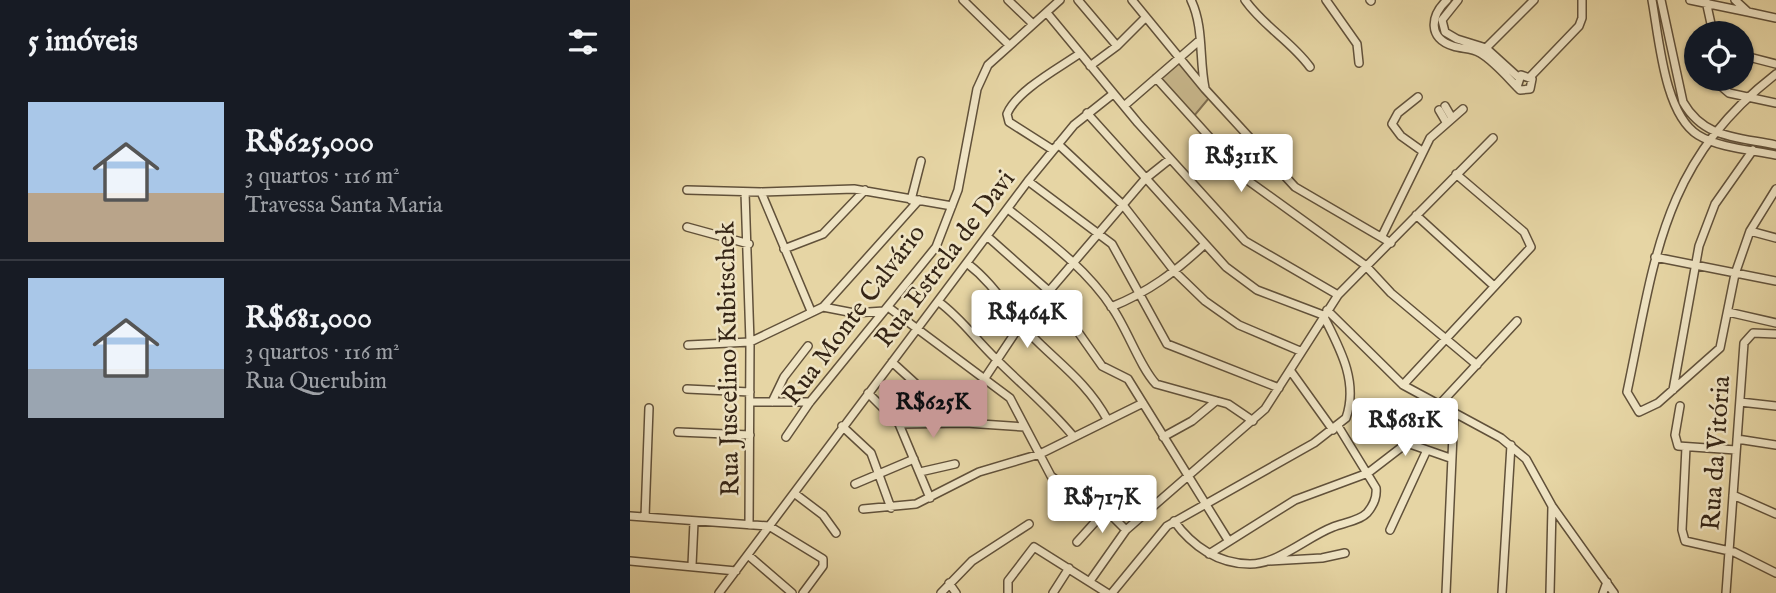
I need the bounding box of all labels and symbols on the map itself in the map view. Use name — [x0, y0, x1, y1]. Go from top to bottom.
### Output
pin: R$311K — [1184, 134, 1298, 194]
street label: Rua Estrela de Davi — [868, 164, 1023, 354]
street label: Rua Monte Calvário — [775, 218, 933, 412]
street label: Rua Juscelino Kubitschek — [710, 220, 747, 497]
pin: R$464K — [970, 290, 1084, 350]
street label: Rua da Vitória — [1695, 374, 1738, 532]
pin: R$625K — [876, 380, 990, 440]
pin: R$681K — [1348, 398, 1462, 458]
pin: R$717K — [1045, 476, 1159, 535]

